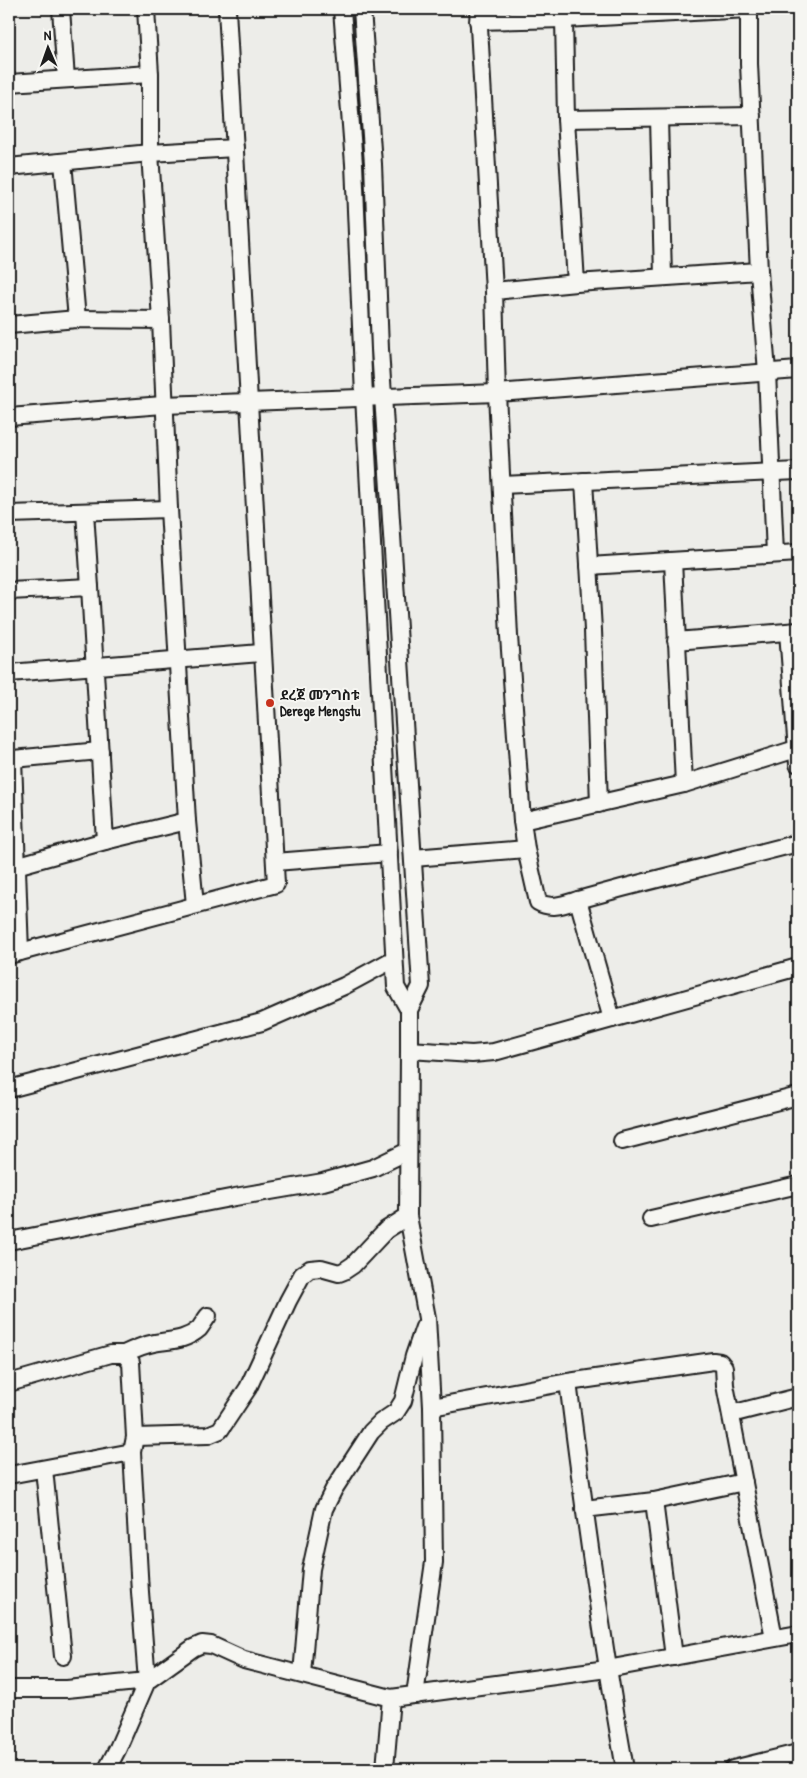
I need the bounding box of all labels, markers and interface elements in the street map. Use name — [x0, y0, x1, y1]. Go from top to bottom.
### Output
north arrow — [22, 22, 72, 72]
text: N — [43, 25, 52, 44]
place label: ደረጀ መንግስቱ Derege Mengstu — [280, 685, 361, 722]
marker: ደረጀ መንግስቱ Derege Mengstu — [264, 697, 276, 709]

